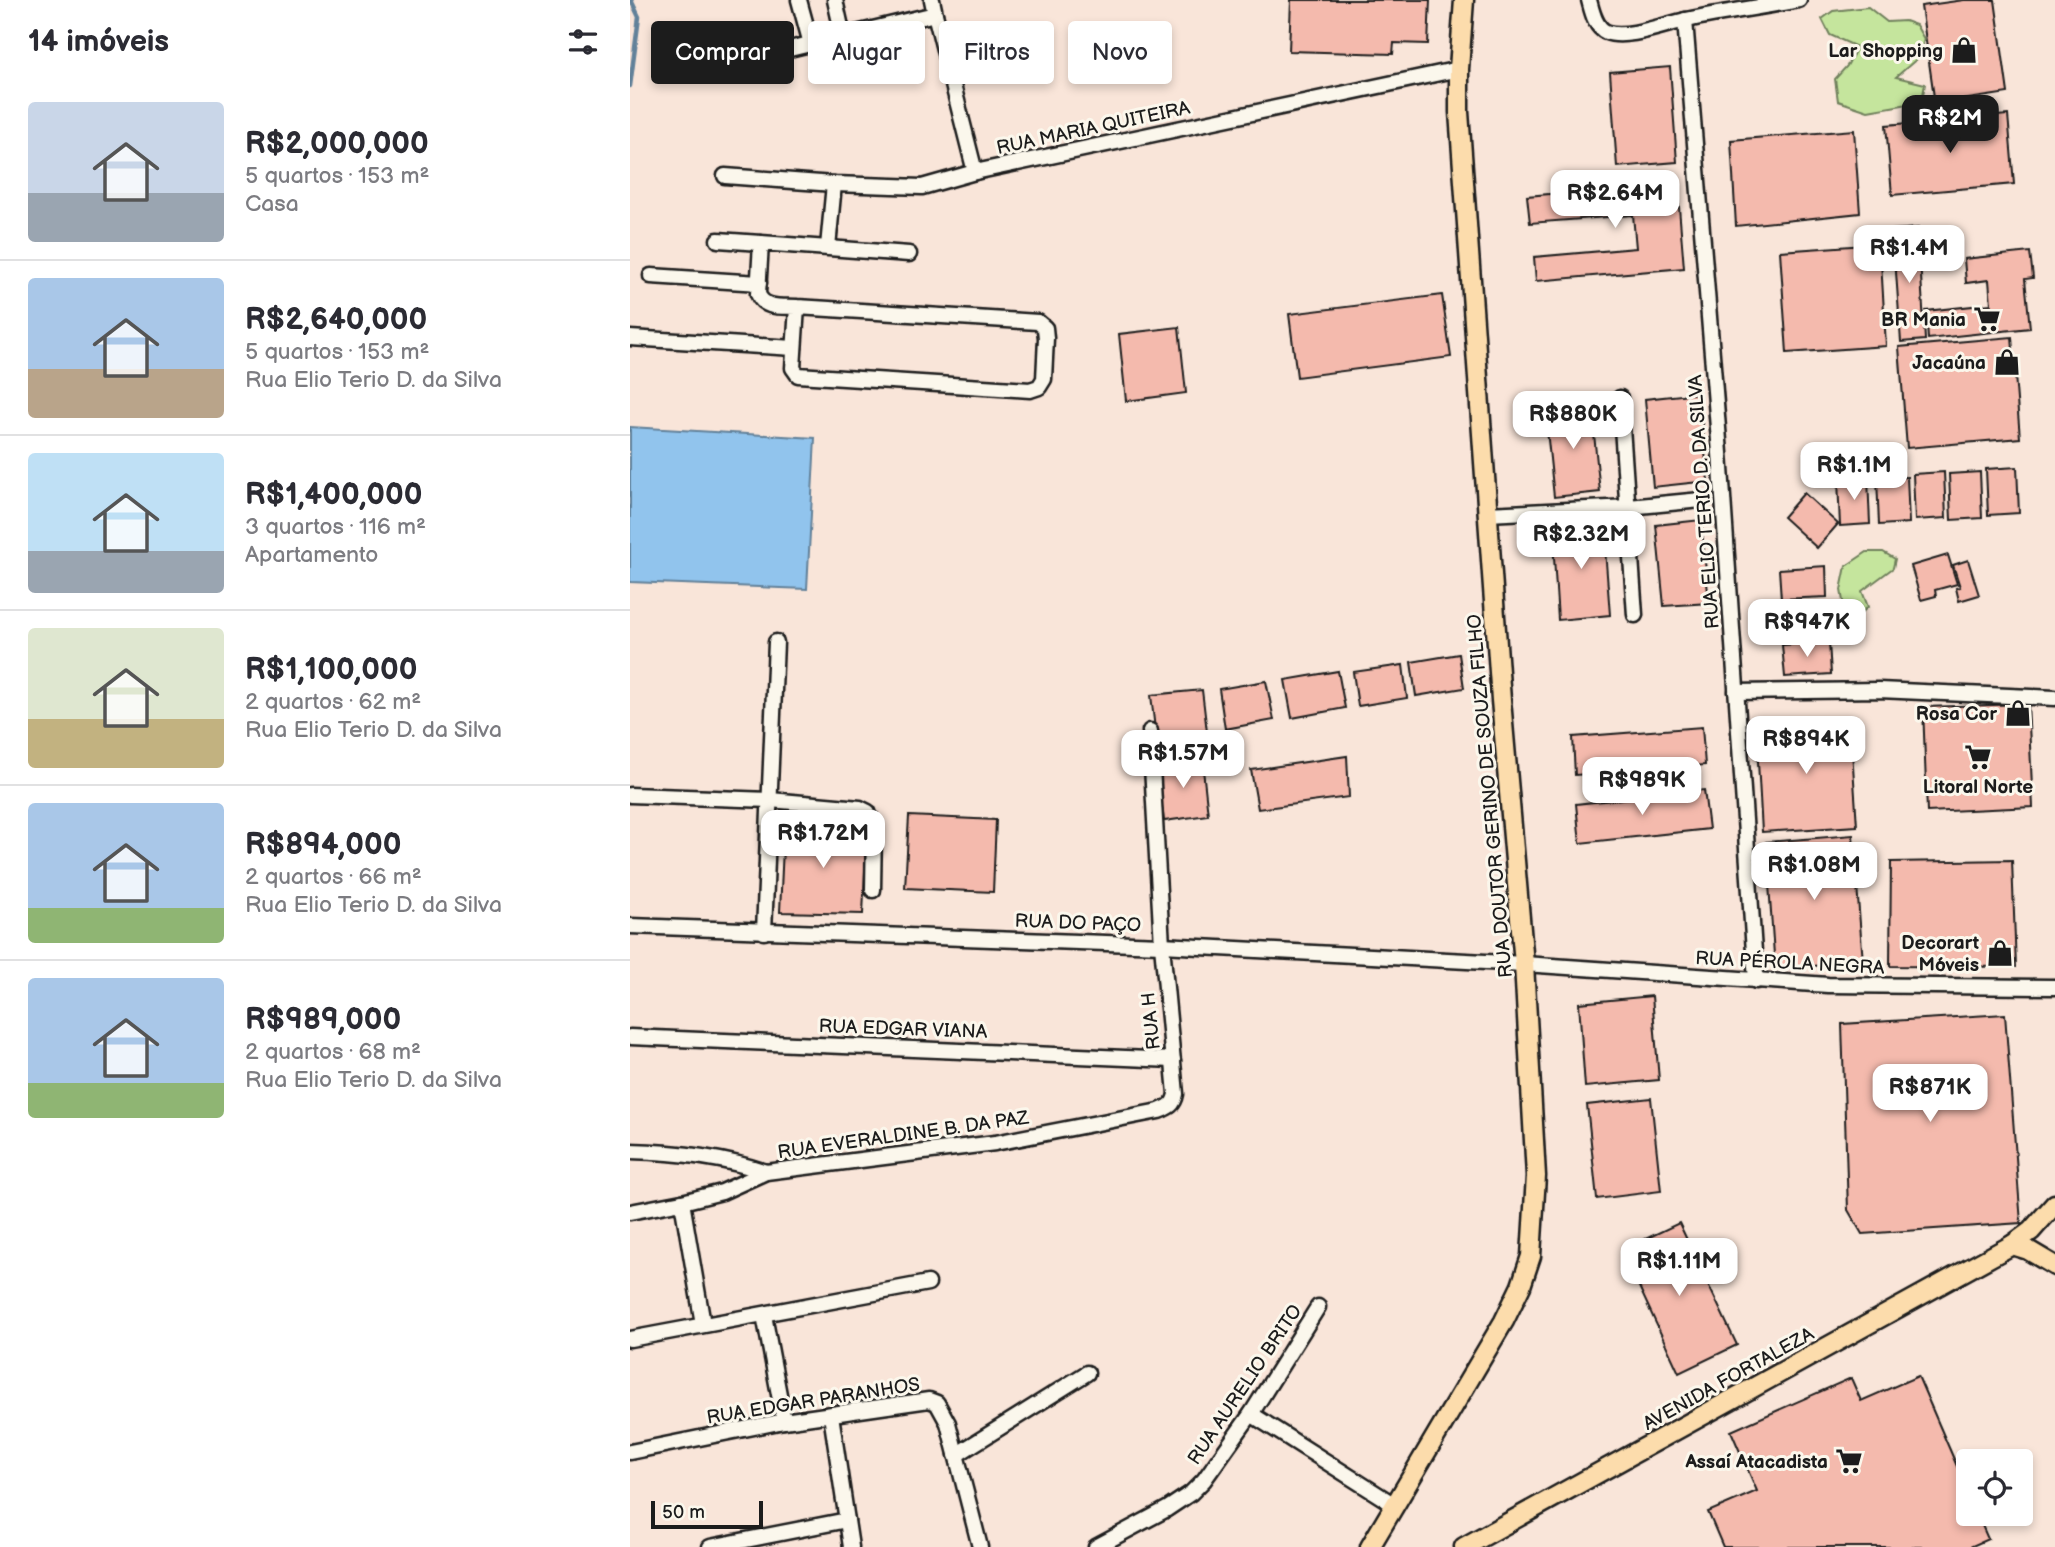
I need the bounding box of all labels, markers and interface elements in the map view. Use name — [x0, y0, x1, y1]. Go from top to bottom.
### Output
chip: Comprar — [651, 21, 794, 84]
chip: Alugar — [808, 21, 925, 84]
chip: Filtros — [939, 21, 1054, 84]
chip: Novo — [1068, 21, 1172, 84]
icon: filters — [564, 23, 602, 61]
text: 14 imóveis — [28, 24, 169, 60]
shop icon: Lar Shopping — [1949, 35, 1979, 65]
place label: Lar Shopping — [1828, 40, 1943, 63]
pin: R$2M — [1909, 96, 1991, 155]
street label: RUA MARIA QUITEIRA — [994, 97, 1193, 160]
text: R$2M — [1918, 104, 1982, 132]
text: R$2,000,000 — [245, 126, 429, 162]
icon: home — [84, 130, 168, 214]
text: 5 quartos · 153 m² — [245, 162, 429, 190]
pin: R$2.64M — [1550, 170, 1680, 230]
text: R$2.64M — [1566, 179, 1664, 207]
text: Casa — [245, 190, 299, 218]
pin: R$1.4M — [1852, 226, 1966, 285]
text: R$1.4M — [1869, 234, 1949, 262]
text: R$2,640,000 — [245, 302, 427, 338]
supermarket icon: BR Mania — [1972, 304, 2002, 334]
icon: home — [84, 306, 168, 390]
place label: BR Mania — [1881, 309, 1966, 332]
text: 5 quartos · 153 m² — [245, 338, 429, 366]
shop icon: Jacaúna — [1992, 347, 2022, 377]
place label: Jacaúna — [1912, 352, 1986, 375]
text: Rua Elio Terio D. da Silva — [245, 366, 502, 394]
street label: RUA ELIO TERIO D. DA SILVA — [1684, 374, 1725, 630]
pin: R$880K — [1516, 392, 1630, 451]
text: R$880K — [1529, 400, 1617, 428]
pin: R$1.1M — [1797, 442, 1911, 502]
text: R$1.1M — [1816, 451, 1892, 479]
text: R$1,400,000 — [245, 477, 422, 513]
icon: home — [84, 481, 168, 565]
pin: R$2.32M — [1516, 512, 1646, 571]
text: 3 quartos · 116 m² — [245, 513, 426, 541]
text: R$2.32M — [1533, 520, 1629, 548]
text: Apartamento — [245, 541, 378, 569]
pin: R$947K — [1750, 600, 1864, 659]
text: R$947K — [1764, 608, 1850, 636]
street label: RUA DOUTOR GERINO DE SOUZA FILHO — [1463, 613, 1518, 979]
text: R$1,100,000 — [245, 652, 417, 688]
icon: home — [84, 656, 168, 740]
text: 2 quartos · 62 m² — [245, 688, 421, 716]
shop icon: Rosa Cor — [2003, 698, 2033, 728]
place label: Rosa Cor — [1916, 703, 1997, 726]
text: Rua Elio Terio D. da Silva — [245, 716, 502, 744]
pin: R$894K — [1749, 716, 1863, 776]
text: R$894K — [1762, 725, 1850, 753]
pin: R$1.57M — [1118, 730, 1248, 790]
text: R$1.57M — [1137, 739, 1229, 767]
supermarket icon: Litoral Norte — [1963, 742, 1993, 772]
pin: R$989K — [1585, 758, 1699, 817]
text: R$989K — [1598, 766, 1686, 794]
place label: Litoral Norte — [1923, 776, 2033, 799]
pin: R$1.72M — [758, 810, 888, 870]
text: R$1.72M — [777, 819, 869, 847]
text: R$894,000 — [245, 827, 401, 863]
icon: home — [84, 831, 168, 915]
pin: R$1.08M — [1749, 842, 1879, 902]
text: R$1.08M — [1767, 851, 1861, 879]
text: 2 quartos · 66 m² — [245, 863, 422, 891]
text: Rua Elio Terio D. da Silva — [245, 891, 502, 919]
street label: RUA DO PAÇO — [1014, 910, 1142, 937]
place label: Decorart Móveis — [1901, 932, 1980, 977]
shop icon: Decorart Móveis — [1985, 938, 2015, 968]
street label: RUA PÉROLA NEGRA — [1695, 946, 1885, 980]
street label: RUA H — [1137, 991, 1166, 1051]
text: R$989,000 — [245, 1002, 401, 1038]
icon: home — [84, 1006, 168, 1090]
street label: RUA EDGAR VIANA — [818, 1015, 988, 1044]
text: 2 quartos · 68 m² — [245, 1038, 421, 1066]
pin: R$871K — [1873, 1064, 1987, 1124]
text: Rua Elio Terio D. da Silva — [245, 1066, 502, 1094]
text: R$871K — [1889, 1073, 1971, 1101]
street label: RUA EVERALDINE B. DA PAZ — [776, 1106, 1031, 1165]
pin: R$1.11M — [1614, 1238, 1744, 1298]
text: R$1.11M — [1637, 1247, 1721, 1275]
street label: RUA AURELIO BRITO — [1183, 1300, 1307, 1469]
street label: AVENIDA FORTALEZA — [1639, 1323, 1818, 1436]
street label: RUA EDGAR PARANHOS — [705, 1373, 921, 1430]
supermarket icon: Assaí Atacadista — [1834, 1446, 1864, 1476]
map controls — [1956, 1449, 2033, 1526]
button: locate — [1956, 1449, 2033, 1526]
place label: Assaí Atacadista — [1685, 1451, 1828, 1474]
scale bar — [651, 1498, 763, 1530]
text: 50 m — [662, 1501, 705, 1524]

